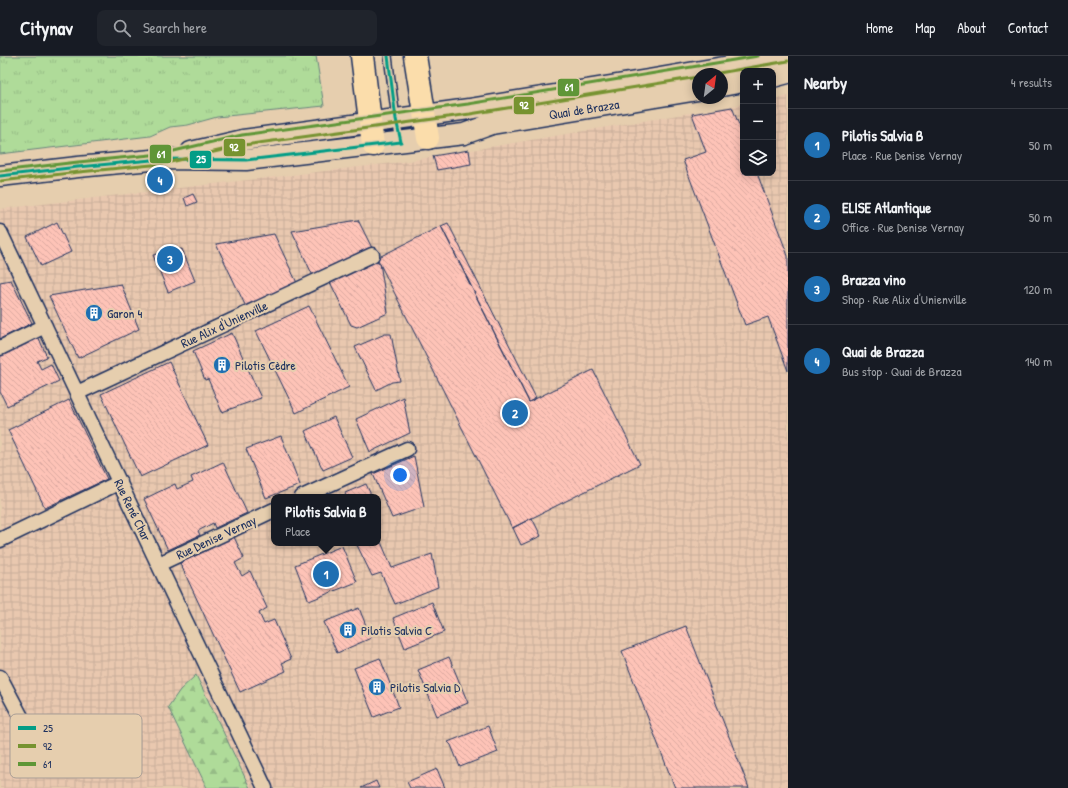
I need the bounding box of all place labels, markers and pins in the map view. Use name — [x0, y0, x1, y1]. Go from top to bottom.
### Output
pin: 4 — [147, 165, 173, 195]
pin: 3 — [157, 244, 183, 274]
building icon: Garon 4 — [84, 303, 104, 323]
place label: Garon 4 — [107, 304, 142, 322]
building icon: Pilotis Cèdre — [212, 355, 232, 375]
place label: Pilotis Cèdre — [235, 356, 296, 374]
pin: 2 — [502, 398, 528, 428]
pin: 1 — [313, 559, 339, 589]
building icon: Pilotis Salvia C — [338, 620, 358, 640]
place label: Pilotis Salvia C — [361, 621, 432, 639]
building icon: Pilotis Salvia D — [367, 677, 387, 697]
place label: Pilotis Salvia D — [390, 678, 461, 696]

